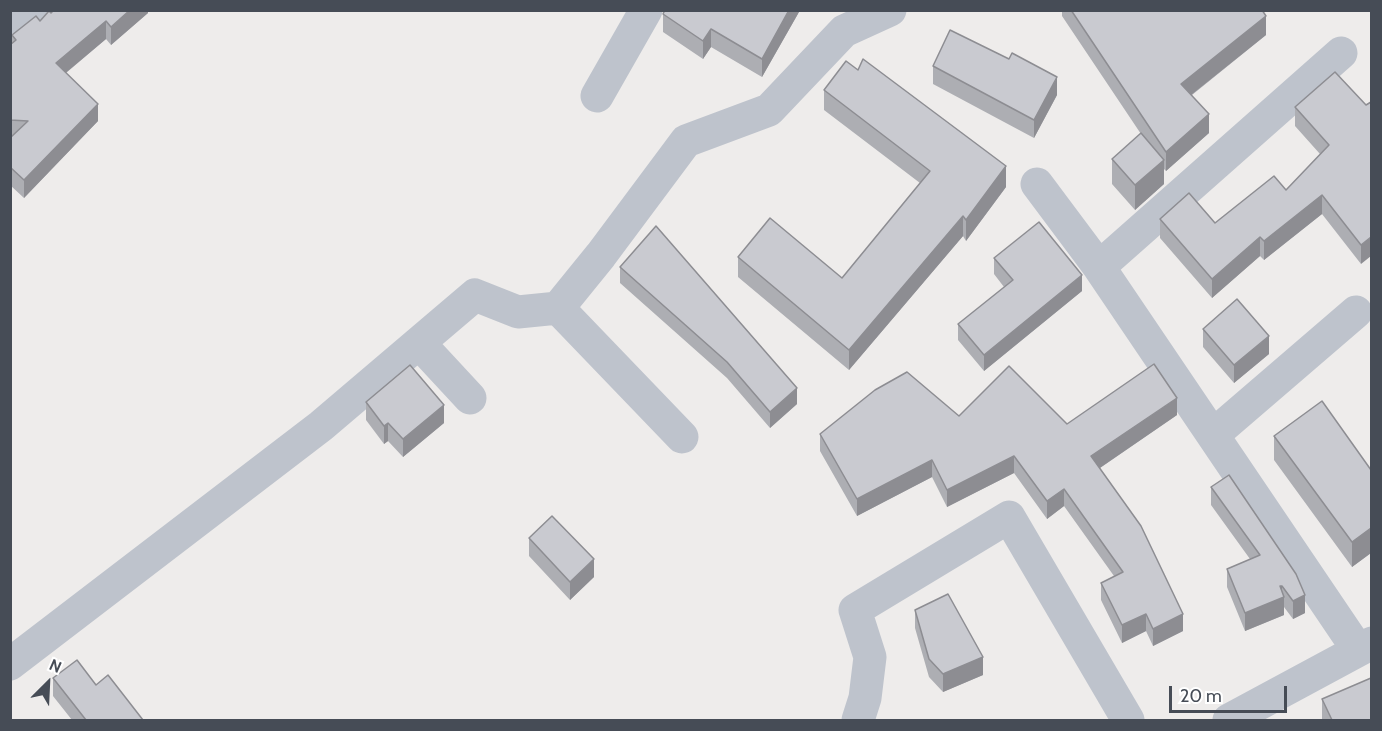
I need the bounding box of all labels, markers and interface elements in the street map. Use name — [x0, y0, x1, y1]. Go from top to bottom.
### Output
north arrow — [18, 653, 78, 713]
text: N — [46, 655, 65, 677]
scale bar — [1172, 674, 1290, 712]
text: 20 m — [1180, 685, 1222, 707]

